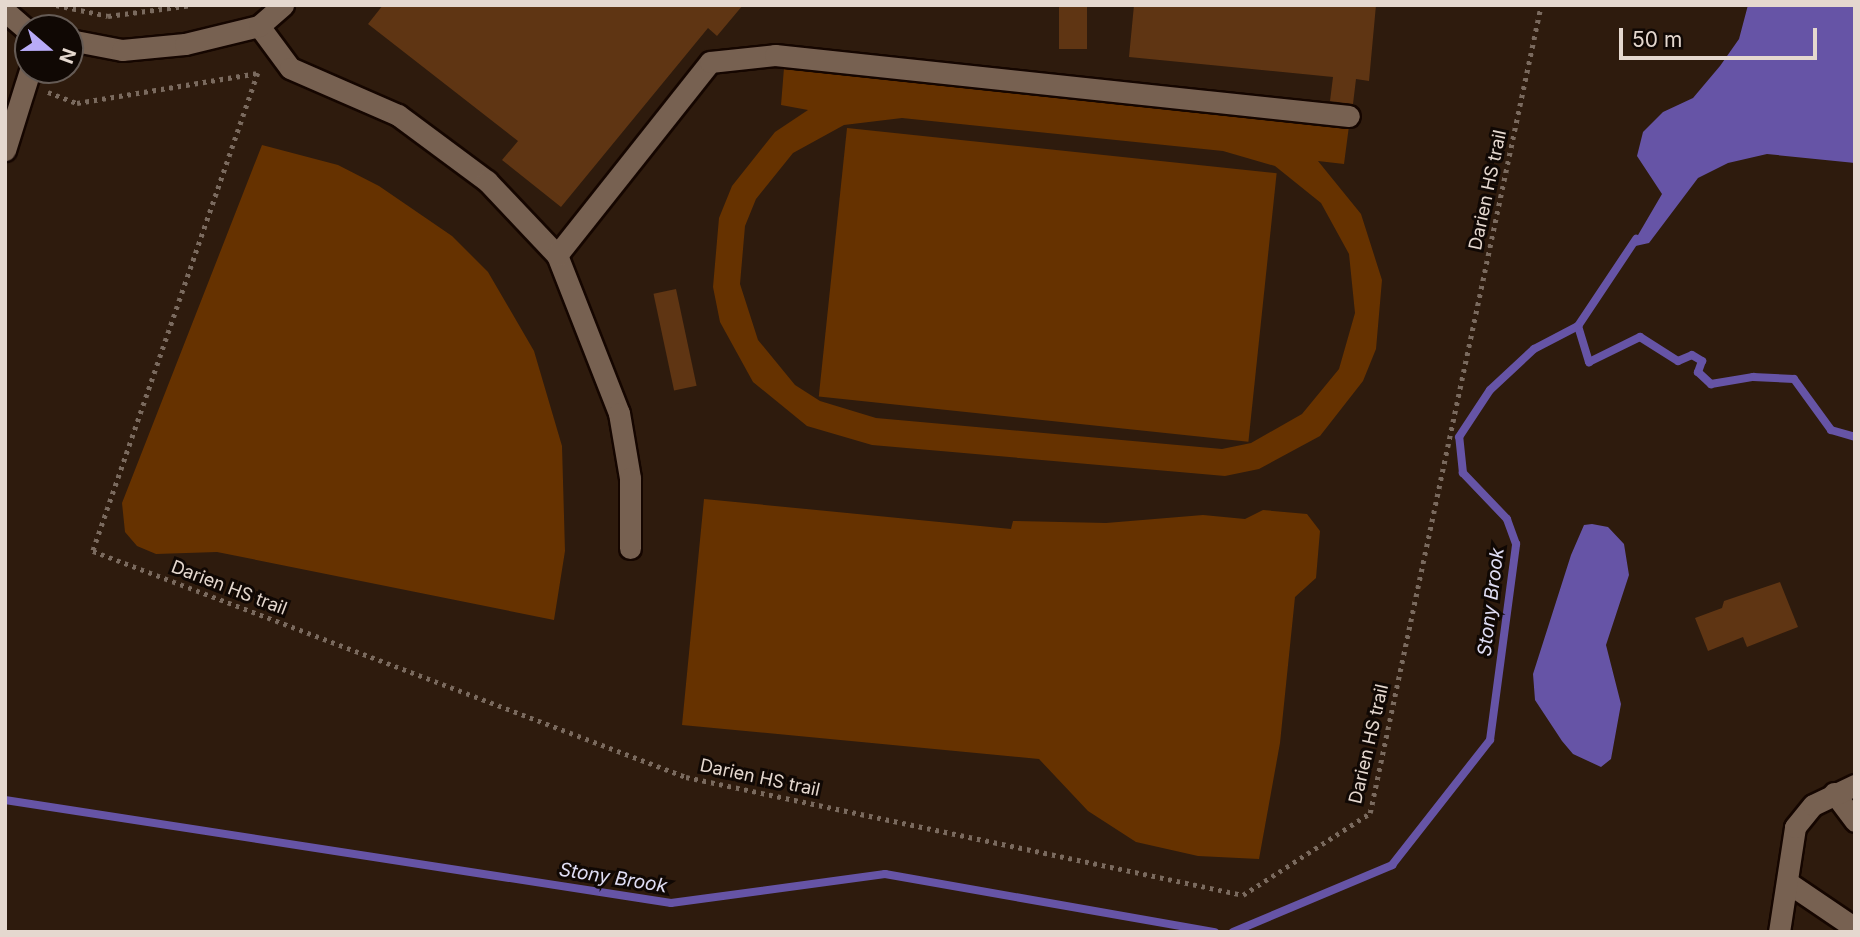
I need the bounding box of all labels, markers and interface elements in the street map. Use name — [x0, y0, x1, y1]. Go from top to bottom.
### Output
north arrow — [14, 14, 84, 84]
scale bar — [1622, 14, 1820, 58]
text: 50 m — [1632, 27, 1682, 52]
text: N — [54, 45, 81, 66]
street label: Darien HS trail — [1465, 128, 1511, 252]
water label: Stony Brook — [1473, 546, 1509, 658]
street label: Darien HS trail — [168, 556, 290, 620]
street label: Darien HS trail — [1345, 682, 1393, 806]
street label: Darien HS trail — [698, 755, 822, 801]
water label: Stony Brook — [557, 858, 669, 898]

